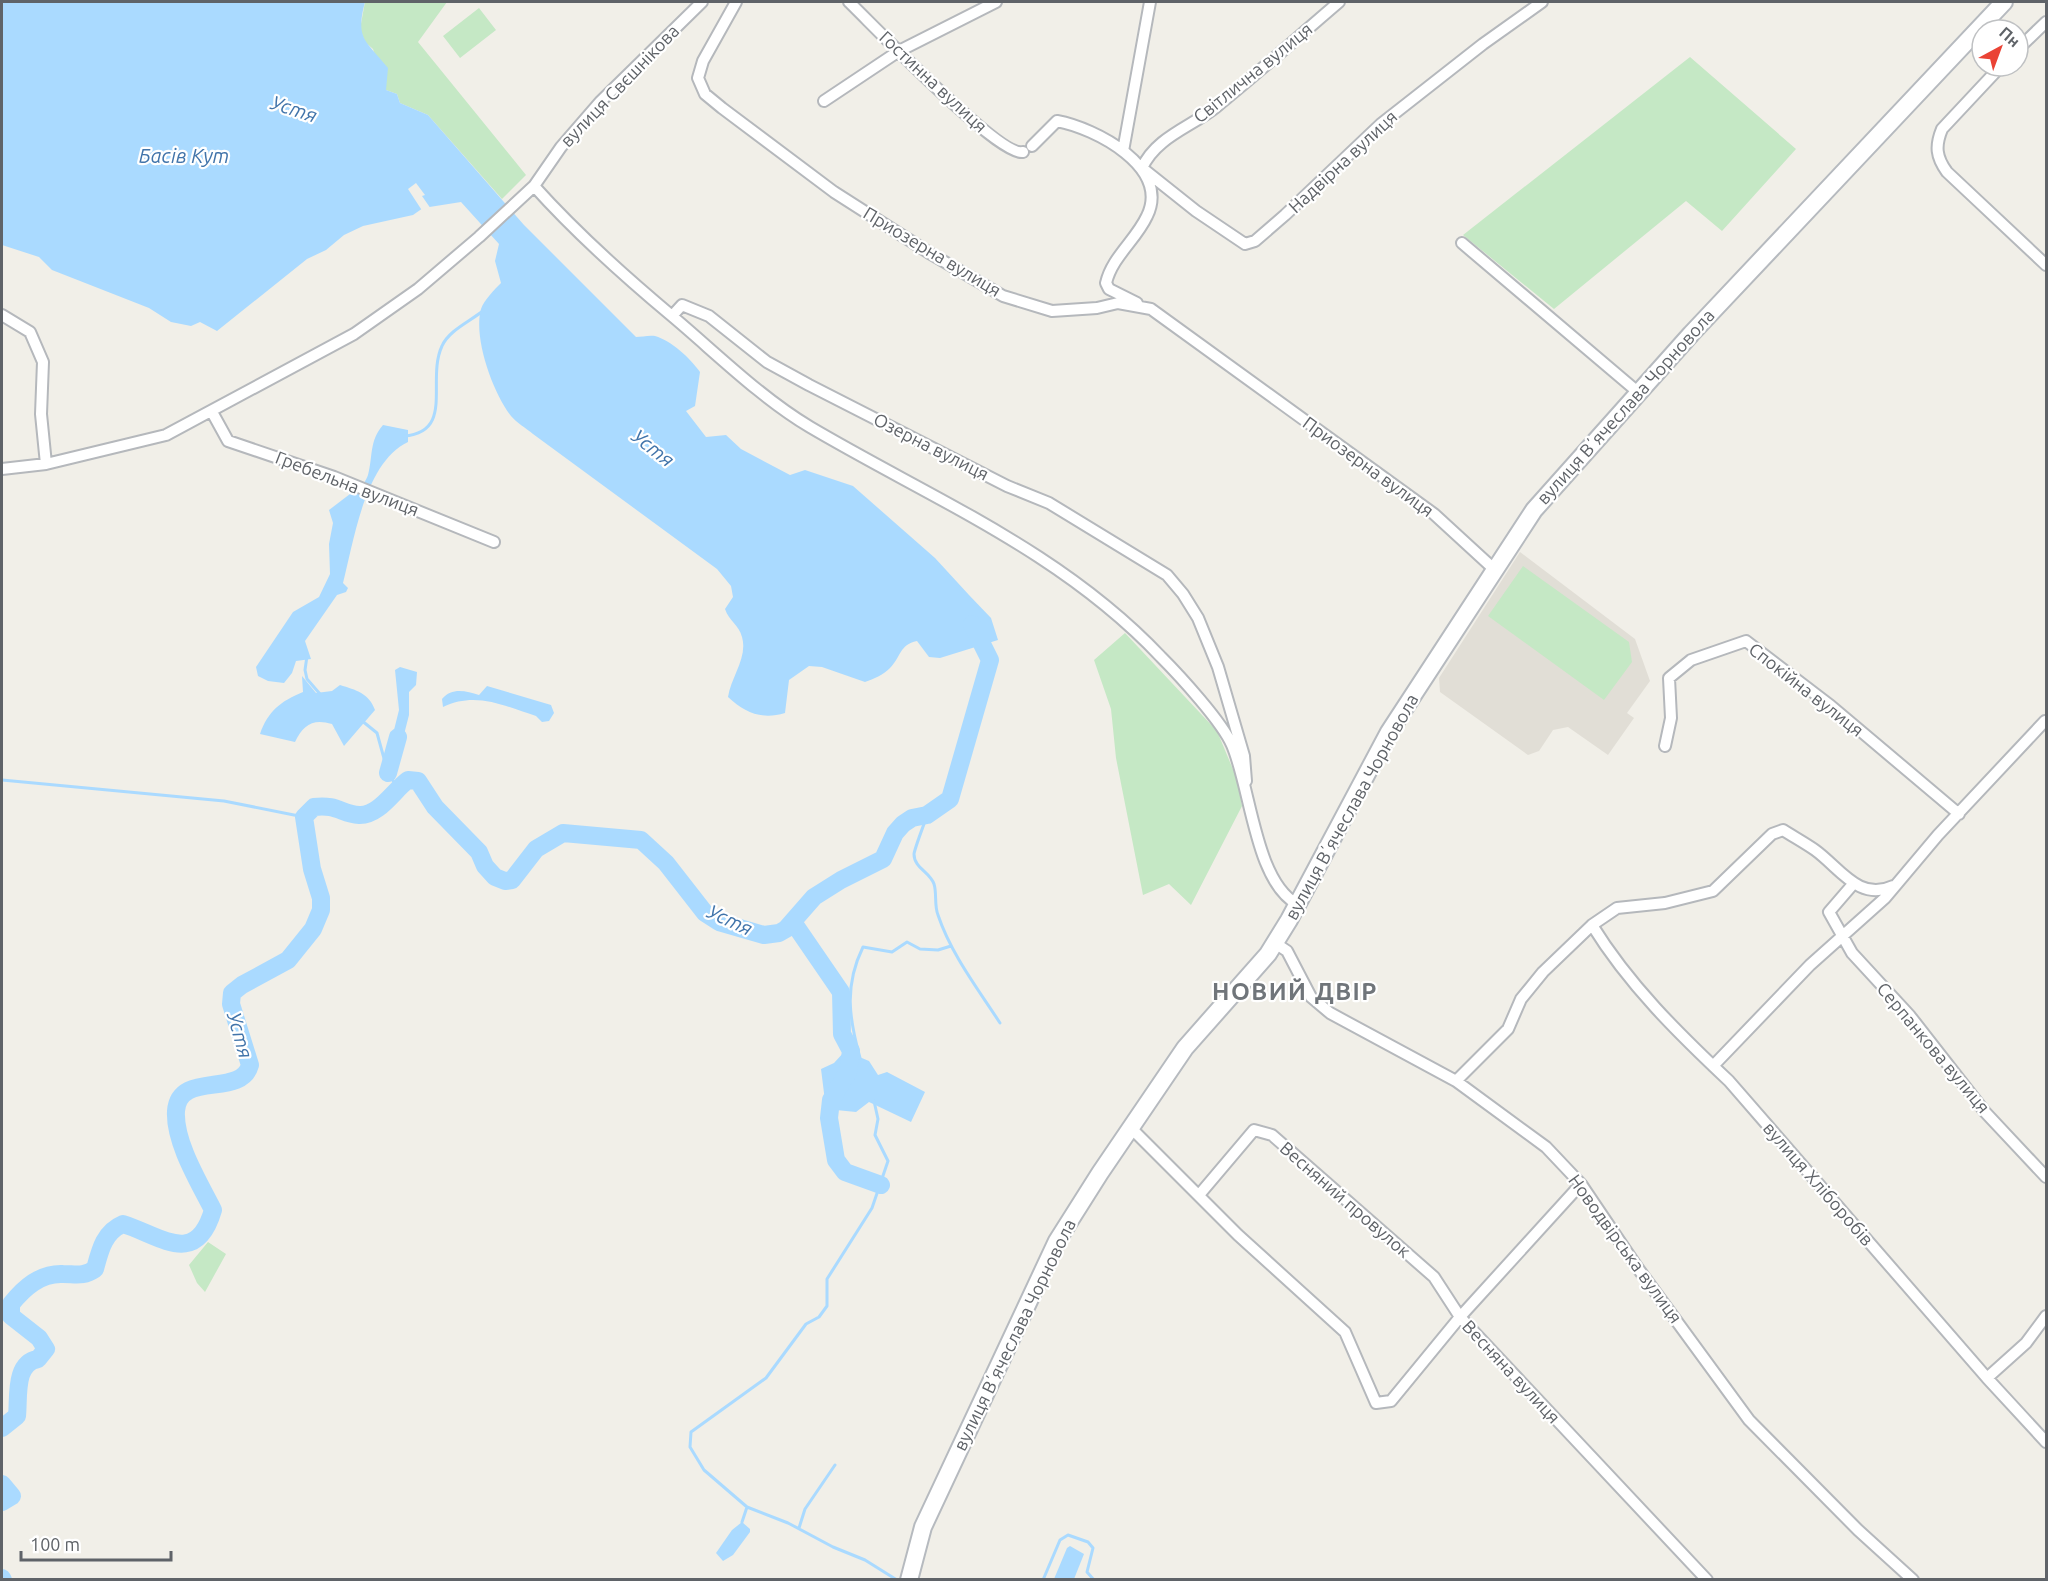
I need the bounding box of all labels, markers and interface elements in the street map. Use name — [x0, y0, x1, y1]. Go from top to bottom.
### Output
street label: Світлична вулиця — [1189, 18, 1316, 126]
north arrow — [1970, 18, 2030, 78]
street label: вулиця Свєшнікова — [556, 20, 683, 150]
text: Пн — [1996, 23, 2024, 50]
street label: Гостинна вулиця — [876, 27, 991, 136]
water label: Устя — [267, 90, 320, 127]
street label: Надвірна вулиця — [1284, 106, 1401, 217]
water label: Басів Кут — [139, 144, 229, 167]
street label: Приозерна вулиця — [860, 202, 1005, 300]
street label: вулиця Вʼячеслава Чорновола — [1532, 305, 1718, 508]
street label: Озерна вулиця — [871, 408, 992, 484]
street label: Приозерна вулиця — [1299, 412, 1438, 520]
water label: Устя — [627, 424, 679, 471]
street label: Гребельна вулиця — [273, 447, 422, 520]
street label: Спокійна вулиця — [1745, 638, 1868, 740]
street label: вулиця Вʼячеслава Чорновола — [1281, 690, 1422, 923]
water label: Устя — [703, 899, 756, 940]
district label: НОВИЙ ДВІР — [1212, 978, 1378, 1005]
street label: Серпанкова вулиця — [1873, 978, 1994, 1117]
water label: Устя — [223, 1008, 258, 1061]
street label: вулиця Хліборобів — [1760, 1118, 1878, 1249]
street label: Весняний провулок — [1276, 1137, 1415, 1261]
street label: Новодвірська вулиця — [1565, 1170, 1686, 1327]
street label: вулиця Вʼячеслава Чорновола — [949, 1216, 1079, 1454]
street label: Весняна вулиця — [1459, 1316, 1565, 1427]
scale bar — [21, 1524, 171, 1562]
text: 100 m — [30, 1534, 80, 1554]

